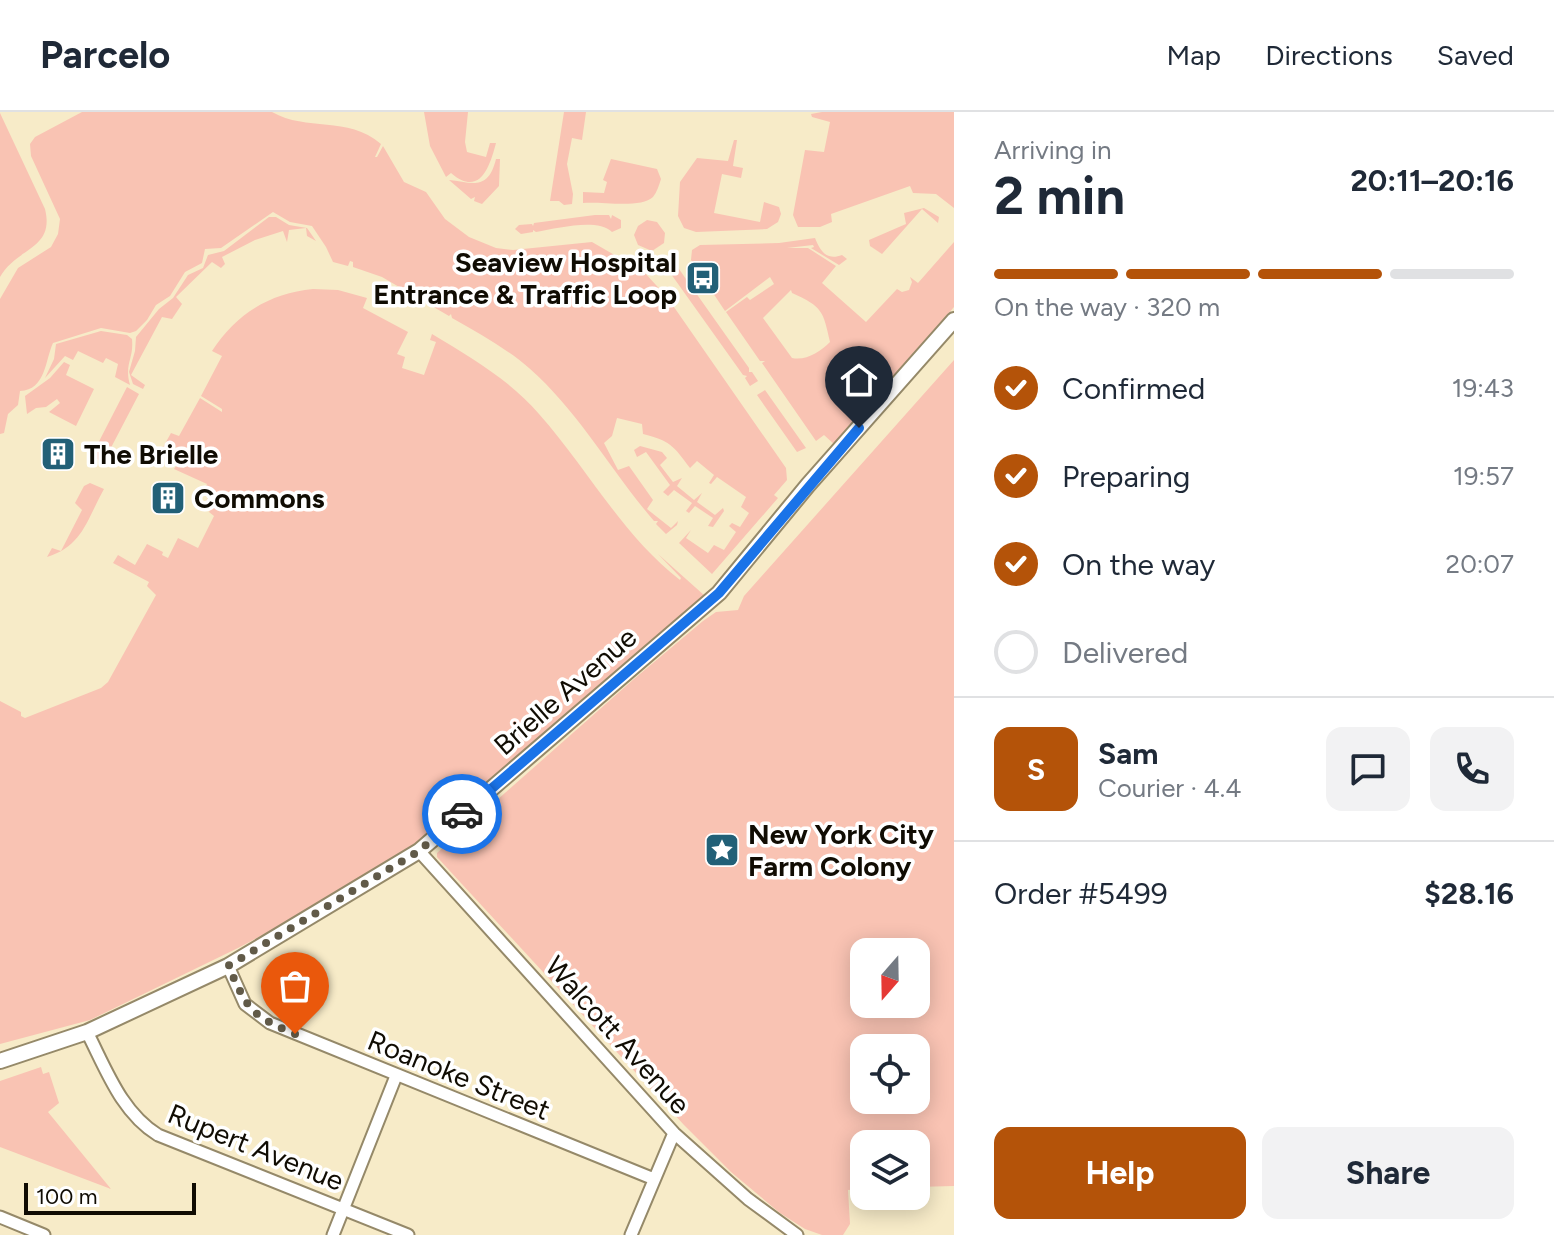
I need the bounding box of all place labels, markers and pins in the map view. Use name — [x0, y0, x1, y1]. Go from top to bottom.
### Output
place label: Seaview Hospital Entrance & Traffic Loop — [373, 245, 677, 311]
bus stop icon: Seaview Hospital Entrance & Traffic Loop — [684, 259, 722, 297]
pin — [825, 346, 893, 428]
building icon: The Brielle — [39, 435, 77, 473]
place label: The Brielle — [84, 437, 218, 471]
building icon: Commons — [149, 479, 187, 517]
place label: Commons — [194, 481, 325, 515]
place label: New York City Farm Colony — [748, 817, 935, 883]
place icon: New York City Farm Colony — [703, 831, 741, 869]
pin — [261, 952, 329, 1034]

